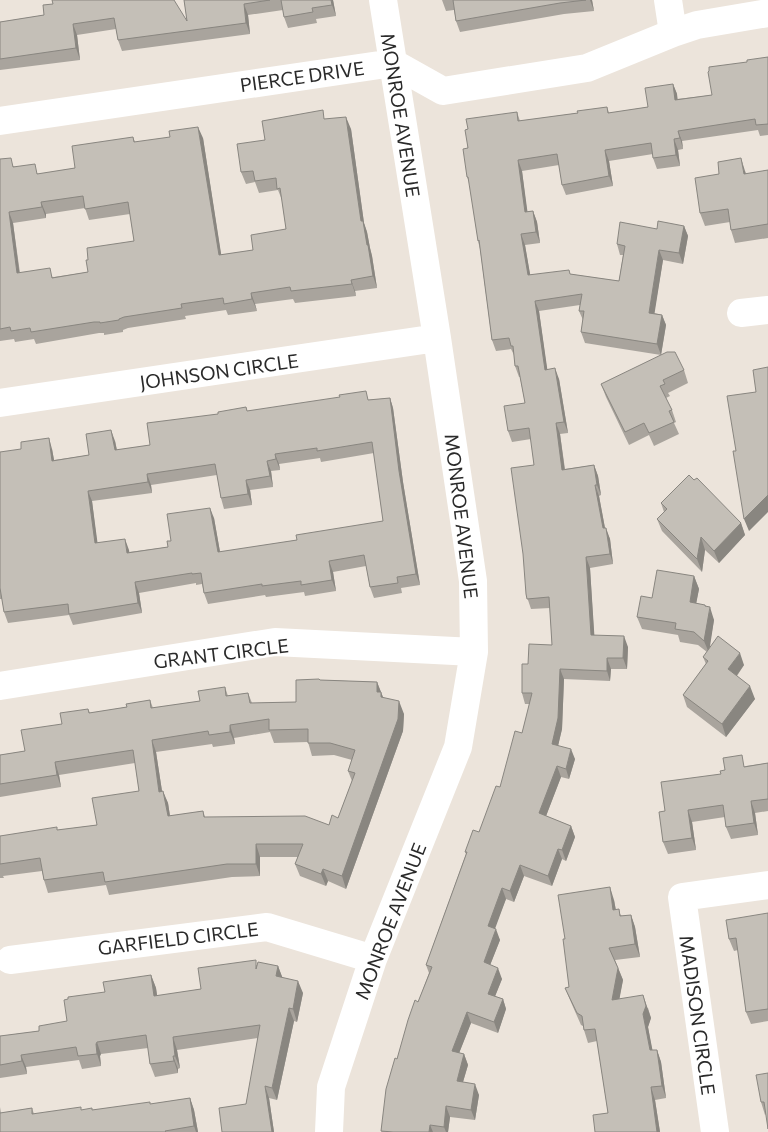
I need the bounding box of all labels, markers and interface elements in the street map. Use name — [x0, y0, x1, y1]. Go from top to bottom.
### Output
street label: MONROE AVENUE — [377, 31, 425, 199]
street label: PIERCE DRIVE — [238, 56, 366, 96]
street label: JOHNSON CIRCLE — [138, 348, 300, 394]
street label: MONROE AVENUE — [440, 432, 484, 600]
street label: GRANT CIRCLE — [152, 633, 290, 673]
street label: MONROE AVENUE — [350, 839, 430, 1003]
street label: GARFIELD CIRCLE — [96, 917, 260, 959]
street label: MADISON CIRCLE — [675, 934, 721, 1096]

